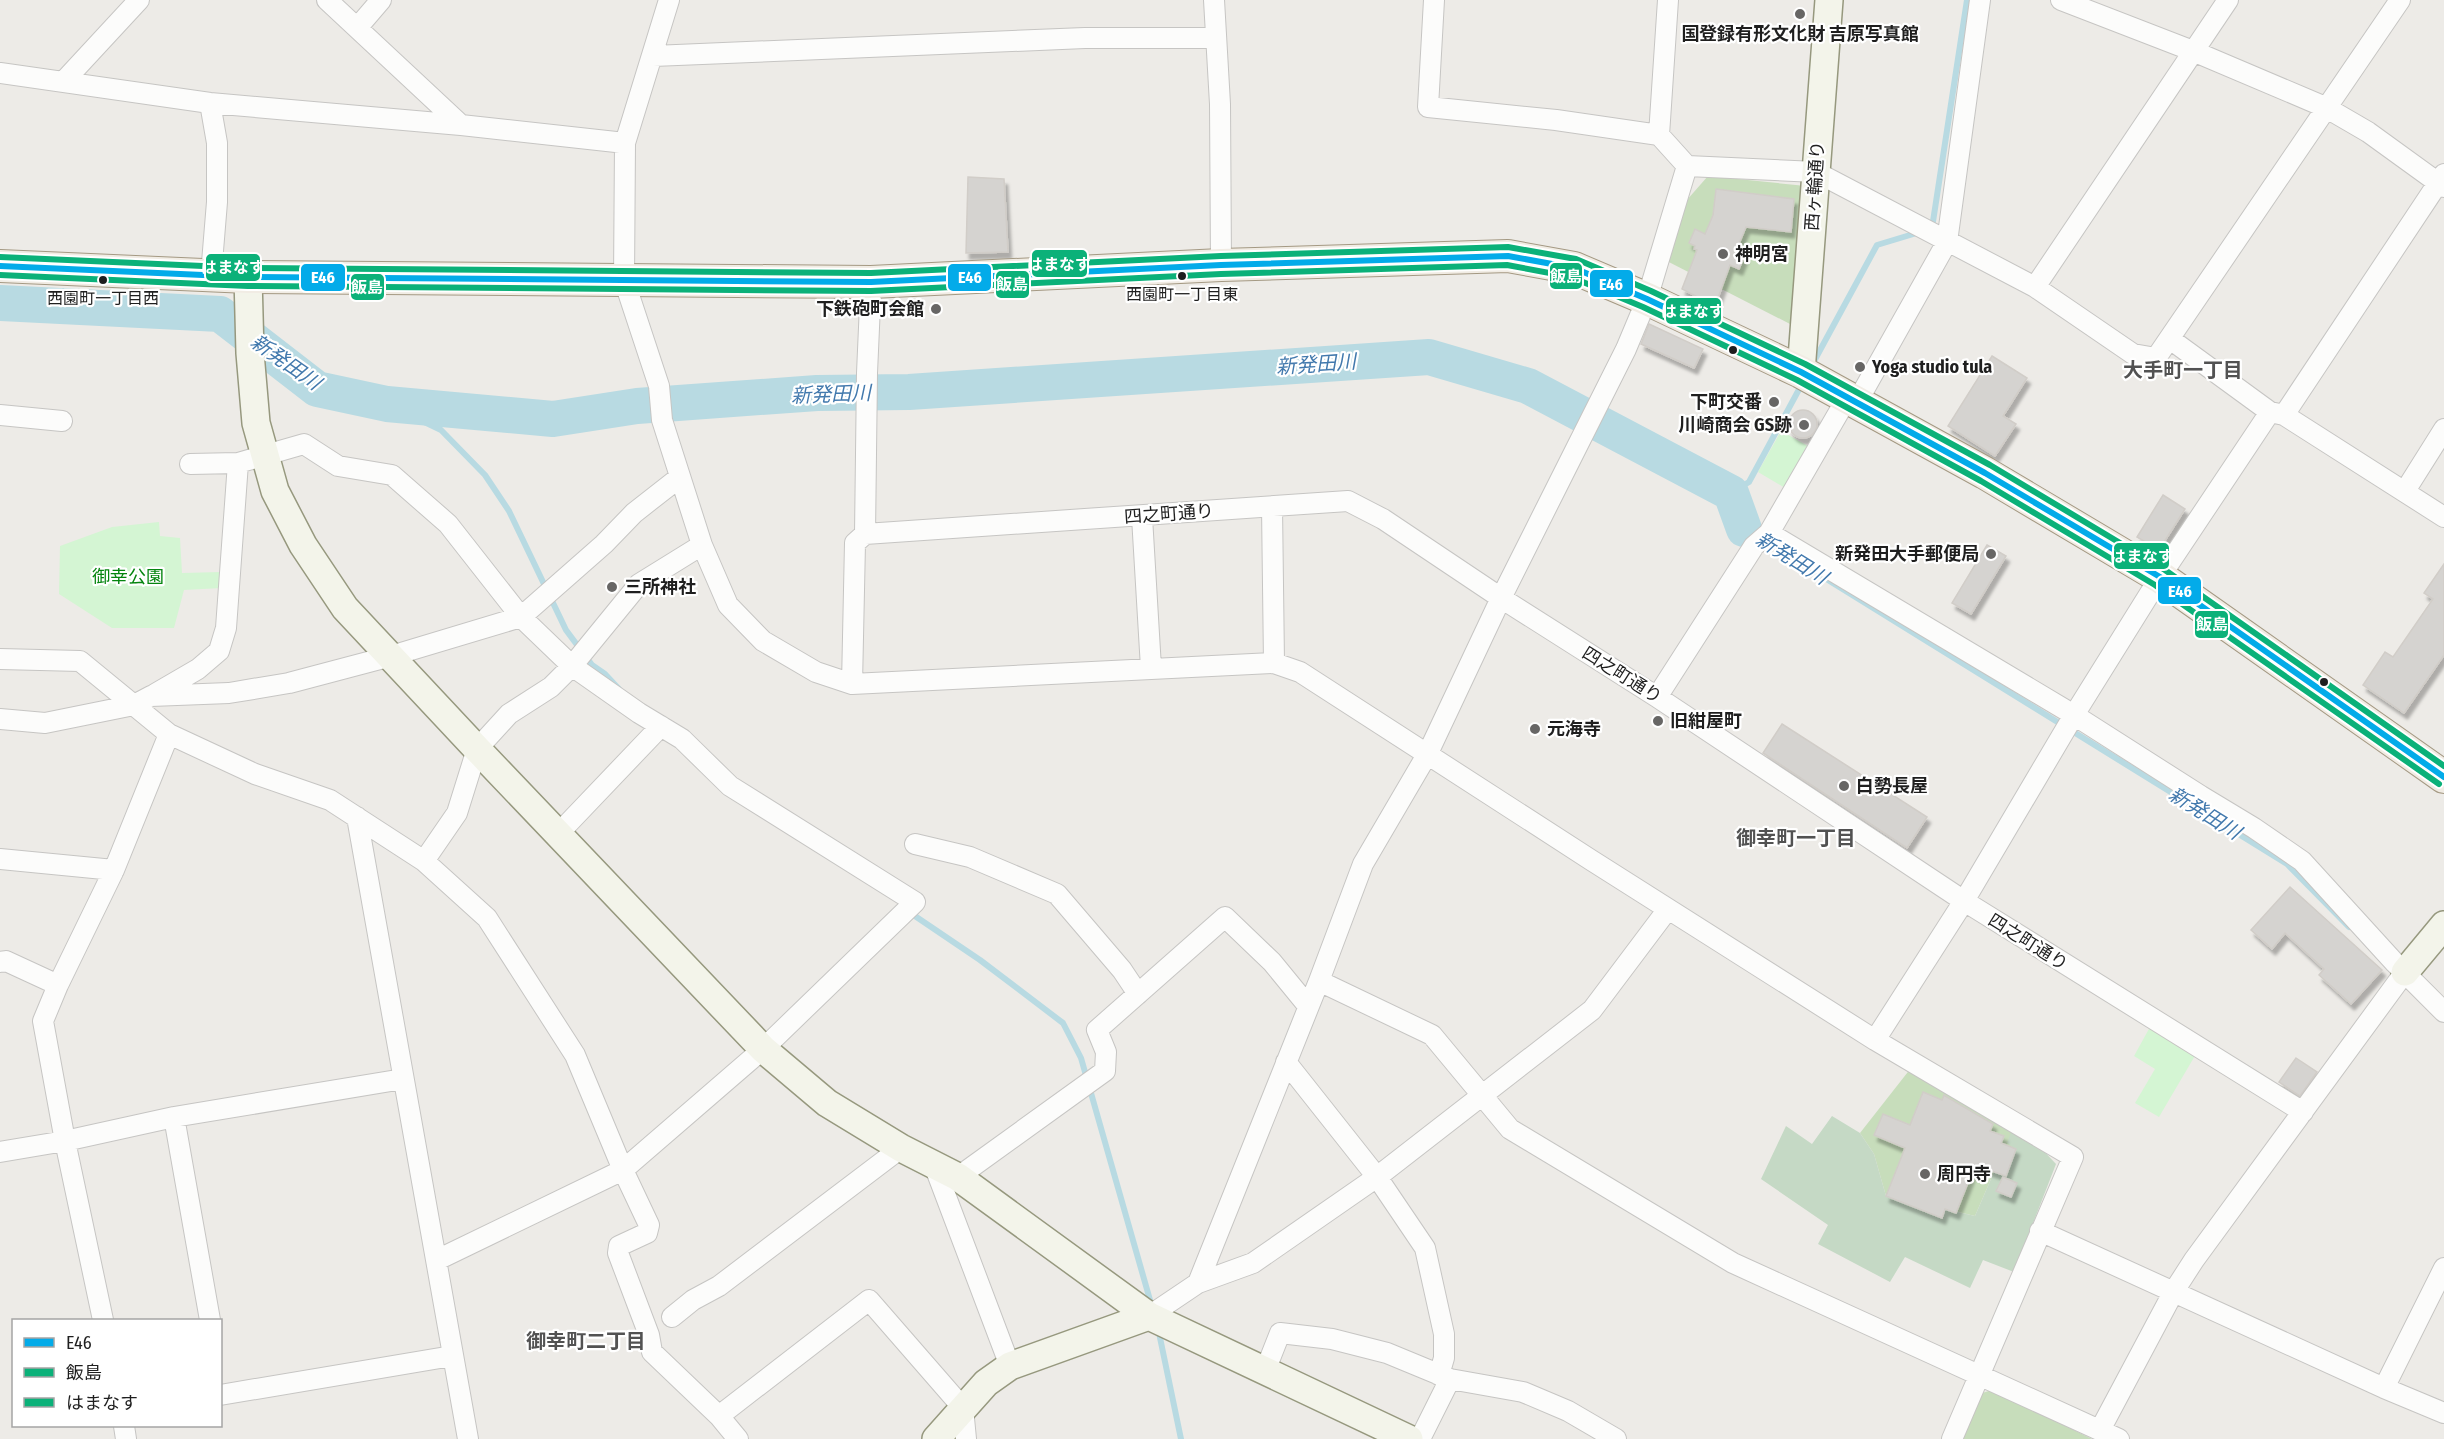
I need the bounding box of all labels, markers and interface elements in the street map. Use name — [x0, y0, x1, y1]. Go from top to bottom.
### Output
marker: 国登録有形文化財 吉原写真館 — [1793, 7, 1807, 21]
place label: 国登録有形文化財 吉原写真館 — [1681, 23, 1919, 45]
street label: 西ヶ輪通り — [1801, 140, 1829, 232]
place label: 神明宮 — [1735, 243, 1789, 265]
marker: 神明宮 — [1716, 247, 1730, 261]
line badge: はまなす — [1031, 249, 1088, 278]
line badge: はまなす — [205, 253, 261, 282]
text: はまなす — [1027, 255, 1091, 274]
text: はまなす — [201, 258, 265, 277]
line badge: 飯島 — [1549, 262, 1583, 290]
line badge: E46 — [300, 263, 346, 292]
line badge: E46 — [947, 263, 992, 292]
text: 飯島 — [1549, 267, 1582, 286]
text: E46 — [311, 268, 335, 287]
text: E46 — [958, 268, 982, 287]
line badge: E46 — [1589, 269, 1634, 298]
line badge: 飯島 — [995, 270, 1030, 299]
marker: 西園町一丁目東 — [1176, 270, 1188, 282]
line badge: 飯島 — [350, 273, 385, 301]
marker: 西園町一丁目西 — [97, 274, 109, 286]
text: 飯島 — [995, 275, 1028, 294]
text: E46 — [1599, 275, 1623, 294]
text: 飯島 — [350, 278, 383, 297]
place label: 西園町一丁目東 — [1126, 285, 1238, 304]
place label: 西園町一丁目西 — [47, 289, 159, 308]
line badge: はまなす — [1665, 297, 1722, 325]
place label: 下鉄砲町会館 — [816, 298, 924, 320]
marker: 下鉄砲町会館 — [929, 302, 943, 316]
text: はまなす — [1661, 302, 1725, 321]
water label: 新発田川 — [246, 329, 327, 396]
unlabelled marker — [1727, 344, 1739, 356]
water label: 新発田川 — [1275, 349, 1359, 379]
place label: Yoga studio tula — [1871, 356, 1992, 378]
district label: 大手町一丁目 — [2123, 358, 2243, 382]
marker: Yoga studio tula — [1853, 360, 1867, 374]
water label: 新発田川 — [791, 381, 873, 407]
place label: 下町交番 — [1690, 391, 1762, 413]
marker: 下町交番 — [1767, 395, 1781, 409]
place label: 川崎商会 GS跡 — [1678, 414, 1792, 436]
marker: 川崎商会 GS跡 — [1797, 418, 1811, 432]
street label: 四之町通り — [1123, 500, 1215, 528]
water label: 新発田川 — [1752, 527, 1834, 590]
line badge: はまなす — [2113, 542, 2170, 570]
place label: 新発田大手郵便局 — [1835, 543, 1979, 565]
marker: 新発田大手郵便局 — [1984, 547, 1998, 561]
text: はまなす — [2110, 547, 2174, 566]
park label: 御幸公園 — [92, 566, 164, 588]
place label: 三所神社 — [624, 576, 696, 598]
line badge: E46 — [2157, 576, 2202, 605]
marker: 三所神社 — [605, 580, 619, 594]
text: E46 — [2168, 582, 2192, 601]
line badge: 飯島 — [2194, 610, 2229, 639]
text: 飯島 — [2195, 615, 2228, 634]
street label: 四之町通り — [1578, 642, 1666, 708]
unlabelled marker — [2318, 676, 2330, 688]
place label: 旧紺屋町 — [1670, 710, 1742, 732]
marker: 旧紺屋町 — [1651, 714, 1665, 728]
place label: 元海寺 — [1547, 718, 1601, 740]
marker: 元海寺 — [1528, 722, 1542, 736]
place label: 白勢長屋 — [1856, 775, 1928, 797]
marker: 白勢長屋 — [1837, 779, 1851, 793]
water label: 新発田川 — [2165, 782, 2247, 845]
district label: 御幸町一丁目 — [1736, 826, 1856, 850]
street label: 四之町通り — [1984, 909, 2072, 975]
place label: 周円寺 — [1937, 1163, 1991, 1185]
marker: 周円寺 — [1918, 1167, 1932, 1181]
legend — [12, 1319, 222, 1427]
district label: 御幸町二丁目 — [526, 1329, 646, 1353]
text: E46 — [66, 1332, 92, 1354]
text: 飯島 — [66, 1362, 102, 1384]
text: はまなす — [66, 1392, 138, 1414]

